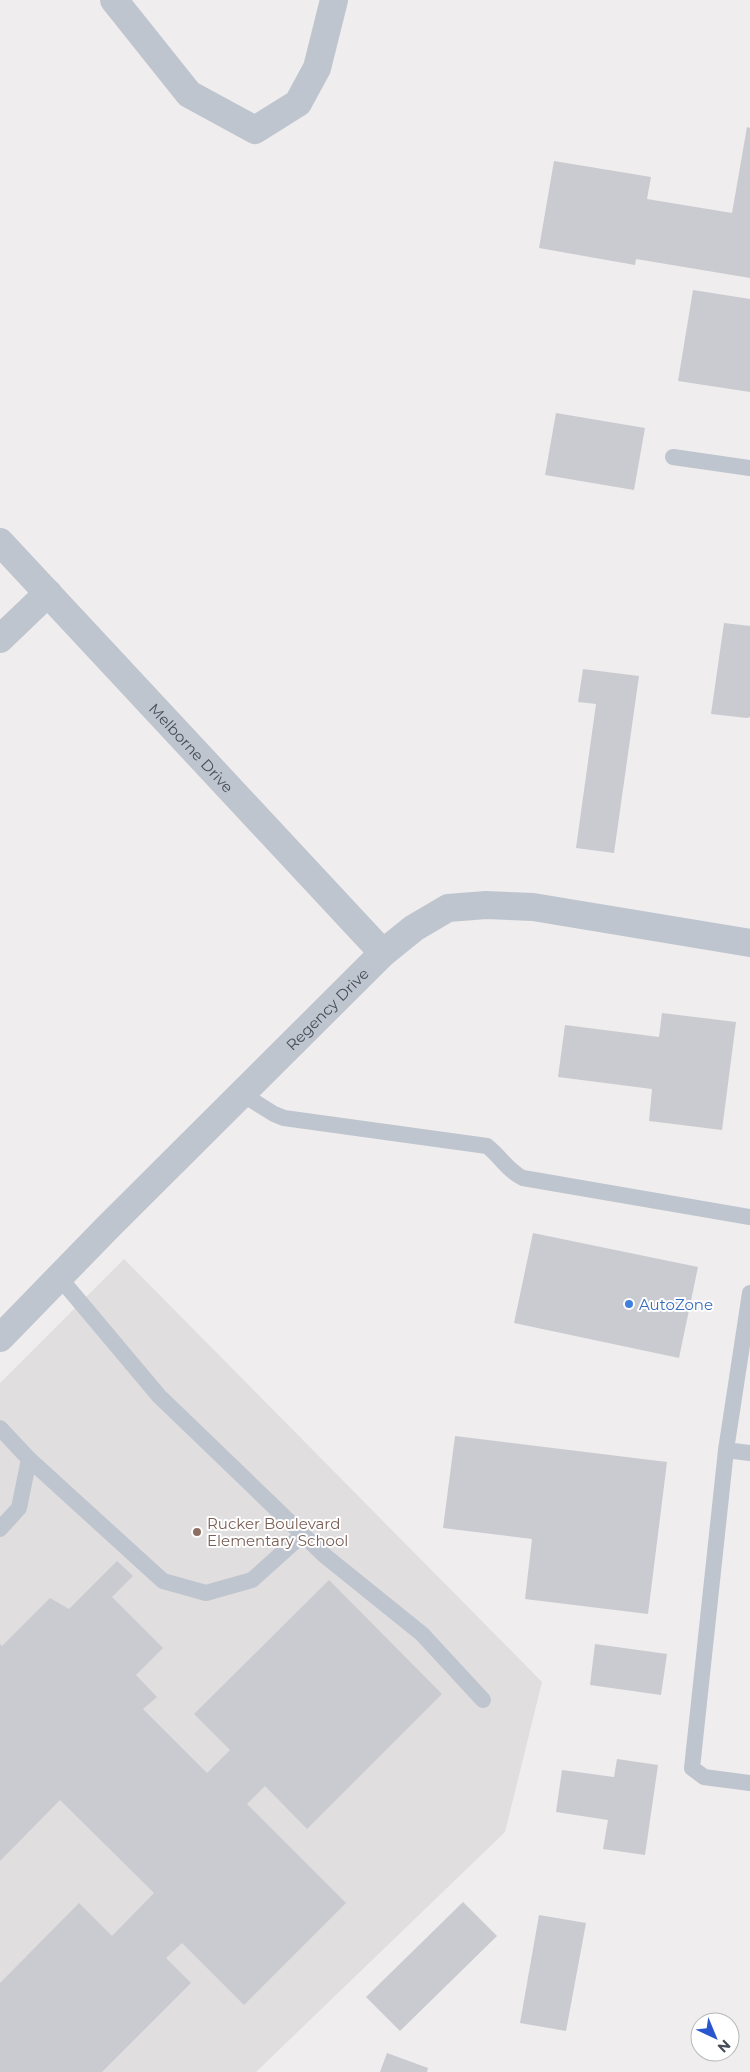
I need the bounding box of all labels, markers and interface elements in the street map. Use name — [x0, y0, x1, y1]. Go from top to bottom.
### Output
street label: Melborne Drive — [145, 699, 238, 796]
street label: Regency Drive — [282, 964, 372, 1054]
place label: AutoZone — [639, 1295, 713, 1314]
marker: AutoZone — [623, 1298, 635, 1310]
place label: Rucker Boulevard Elementary School — [207, 1514, 348, 1550]
marker: Rucker Boulevard Elementary School — [191, 1526, 203, 1538]
north arrow — [690, 2012, 740, 2062]
text: N — [714, 2036, 734, 2057]

